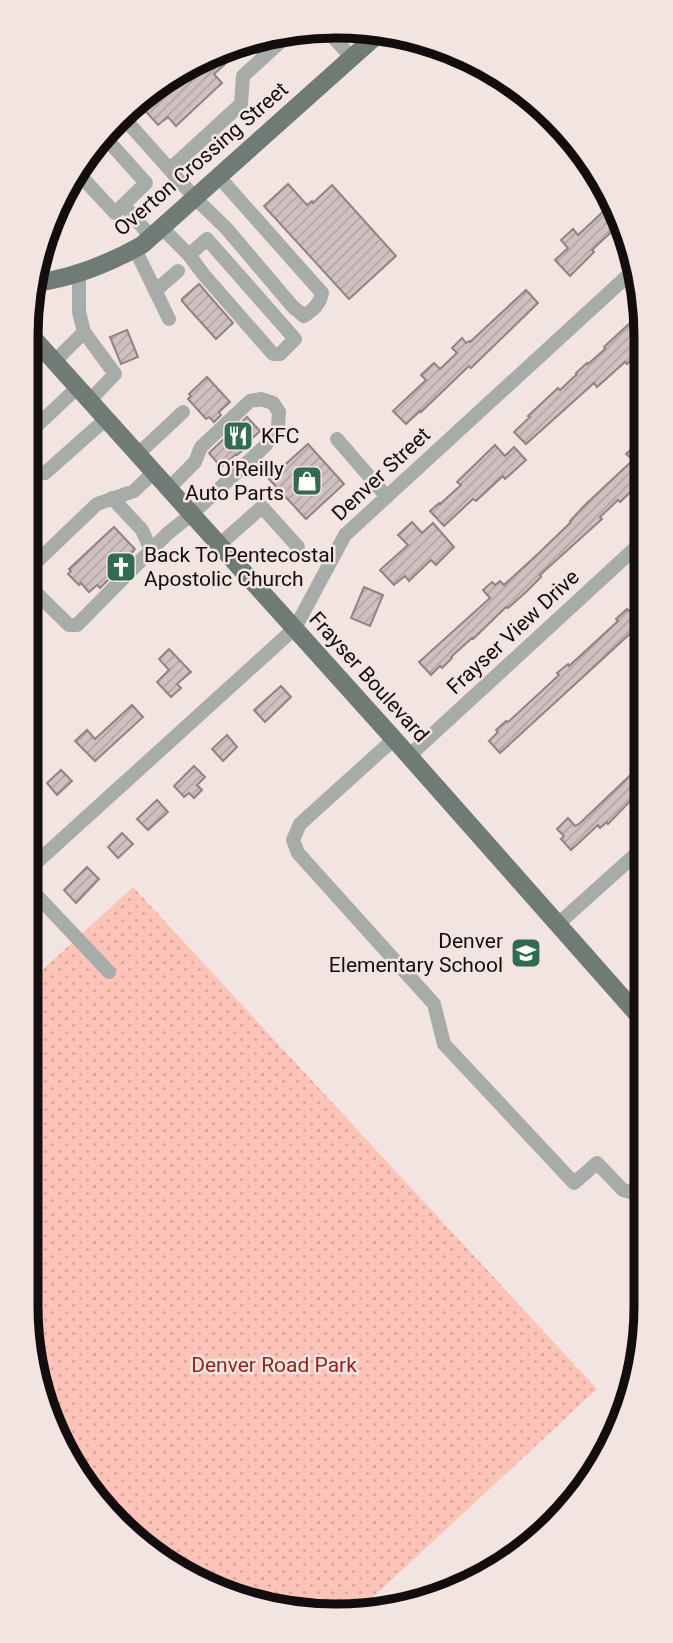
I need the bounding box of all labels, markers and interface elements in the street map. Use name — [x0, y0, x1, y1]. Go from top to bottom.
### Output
street label: Overton Crossing Street — [109, 77, 293, 241]
restaurant icon: KFC — [221, 419, 255, 453]
street label: Denver Street — [327, 422, 435, 526]
place label: KFC — [261, 424, 299, 448]
place label: O'Reilly Auto Parts — [185, 457, 284, 505]
shop icon: O'Reilly Auto Parts — [290, 464, 324, 498]
place label: Back To Pentecostal Apostolic Church — [144, 543, 335, 591]
church icon: Back To Pentecostal Apostolic Church — [104, 550, 138, 584]
street label: Frayser View Drive — [442, 565, 584, 699]
street label: Frayser Boulevard — [304, 607, 434, 747]
place label: Denver Elementary School — [329, 929, 503, 977]
school or university icon: Denver Elementary School — [509, 936, 543, 970]
park label: Denver Road Park — [191, 1353, 357, 1377]

